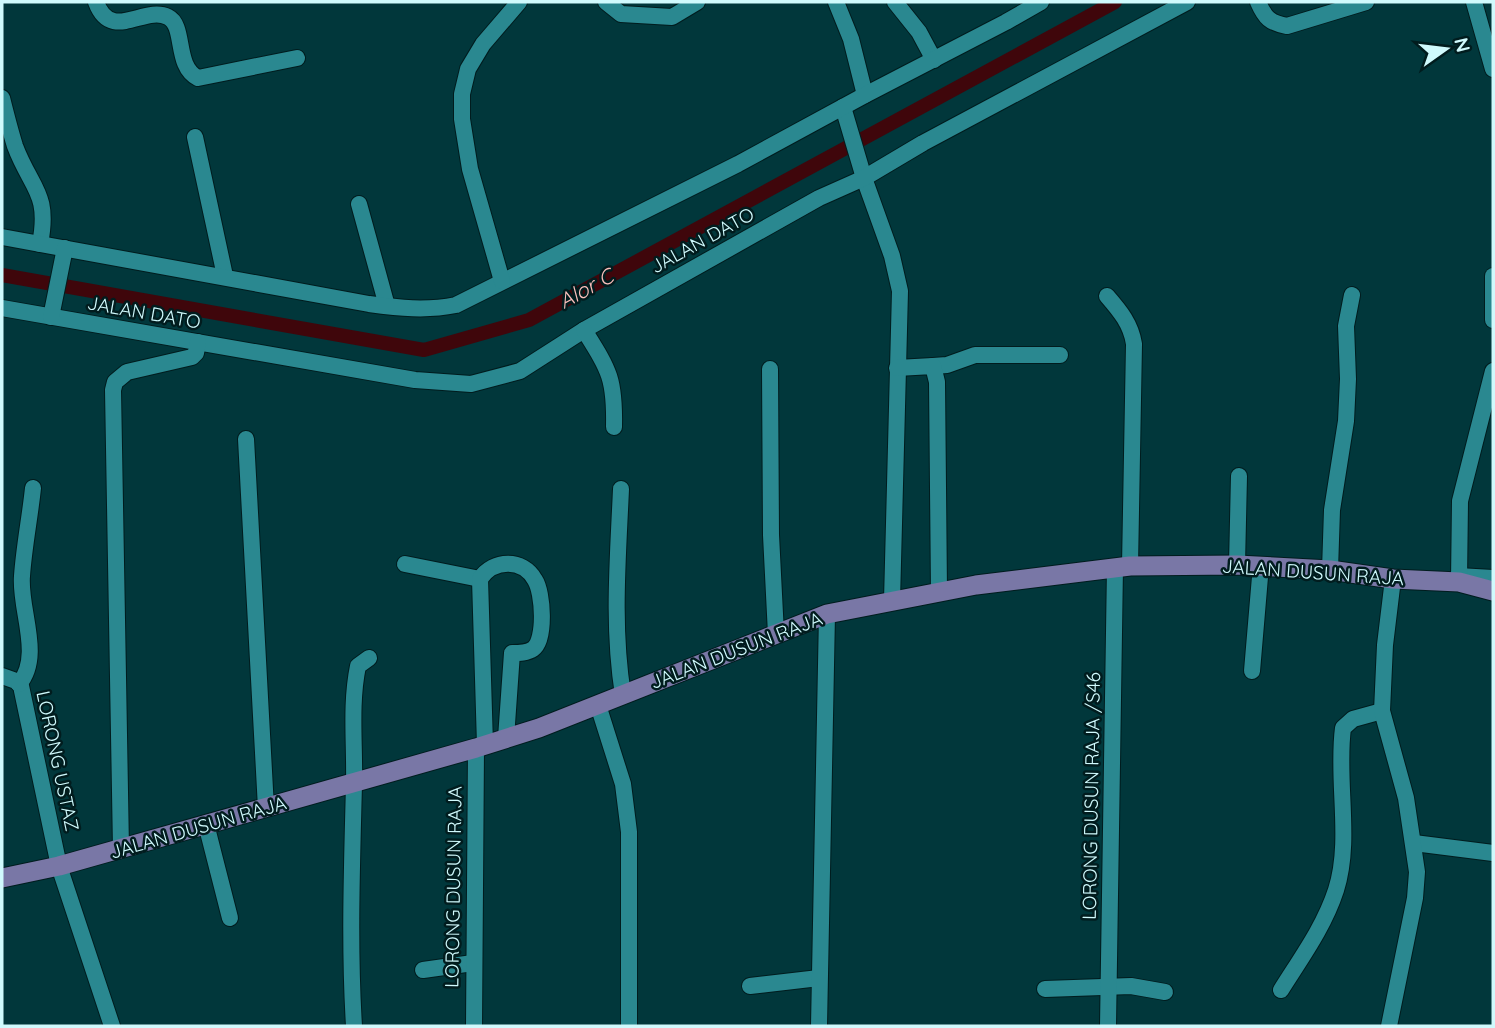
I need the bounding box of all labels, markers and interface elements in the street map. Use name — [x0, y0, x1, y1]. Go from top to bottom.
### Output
north arrow — [1411, 14, 1481, 84]
text: N — [1449, 35, 1476, 55]
street label: JALAN DATO — [646, 202, 758, 278]
water label: Alor C — [554, 261, 620, 314]
street label: JALAN DATO — [85, 290, 203, 334]
street label: JALAN DUSUN RAJA — [1221, 554, 1405, 590]
street label: JALAN DUSUN RAJA — [647, 606, 825, 694]
street label: LORONG DUSUN RAJA /S46 — [1077, 672, 1105, 920]
street label: LORONG USTAZ — [31, 689, 85, 833]
street label: LORONG DUSUN RAJA — [439, 786, 467, 988]
street label: JALAN DUSUN RAJA — [107, 790, 289, 864]

